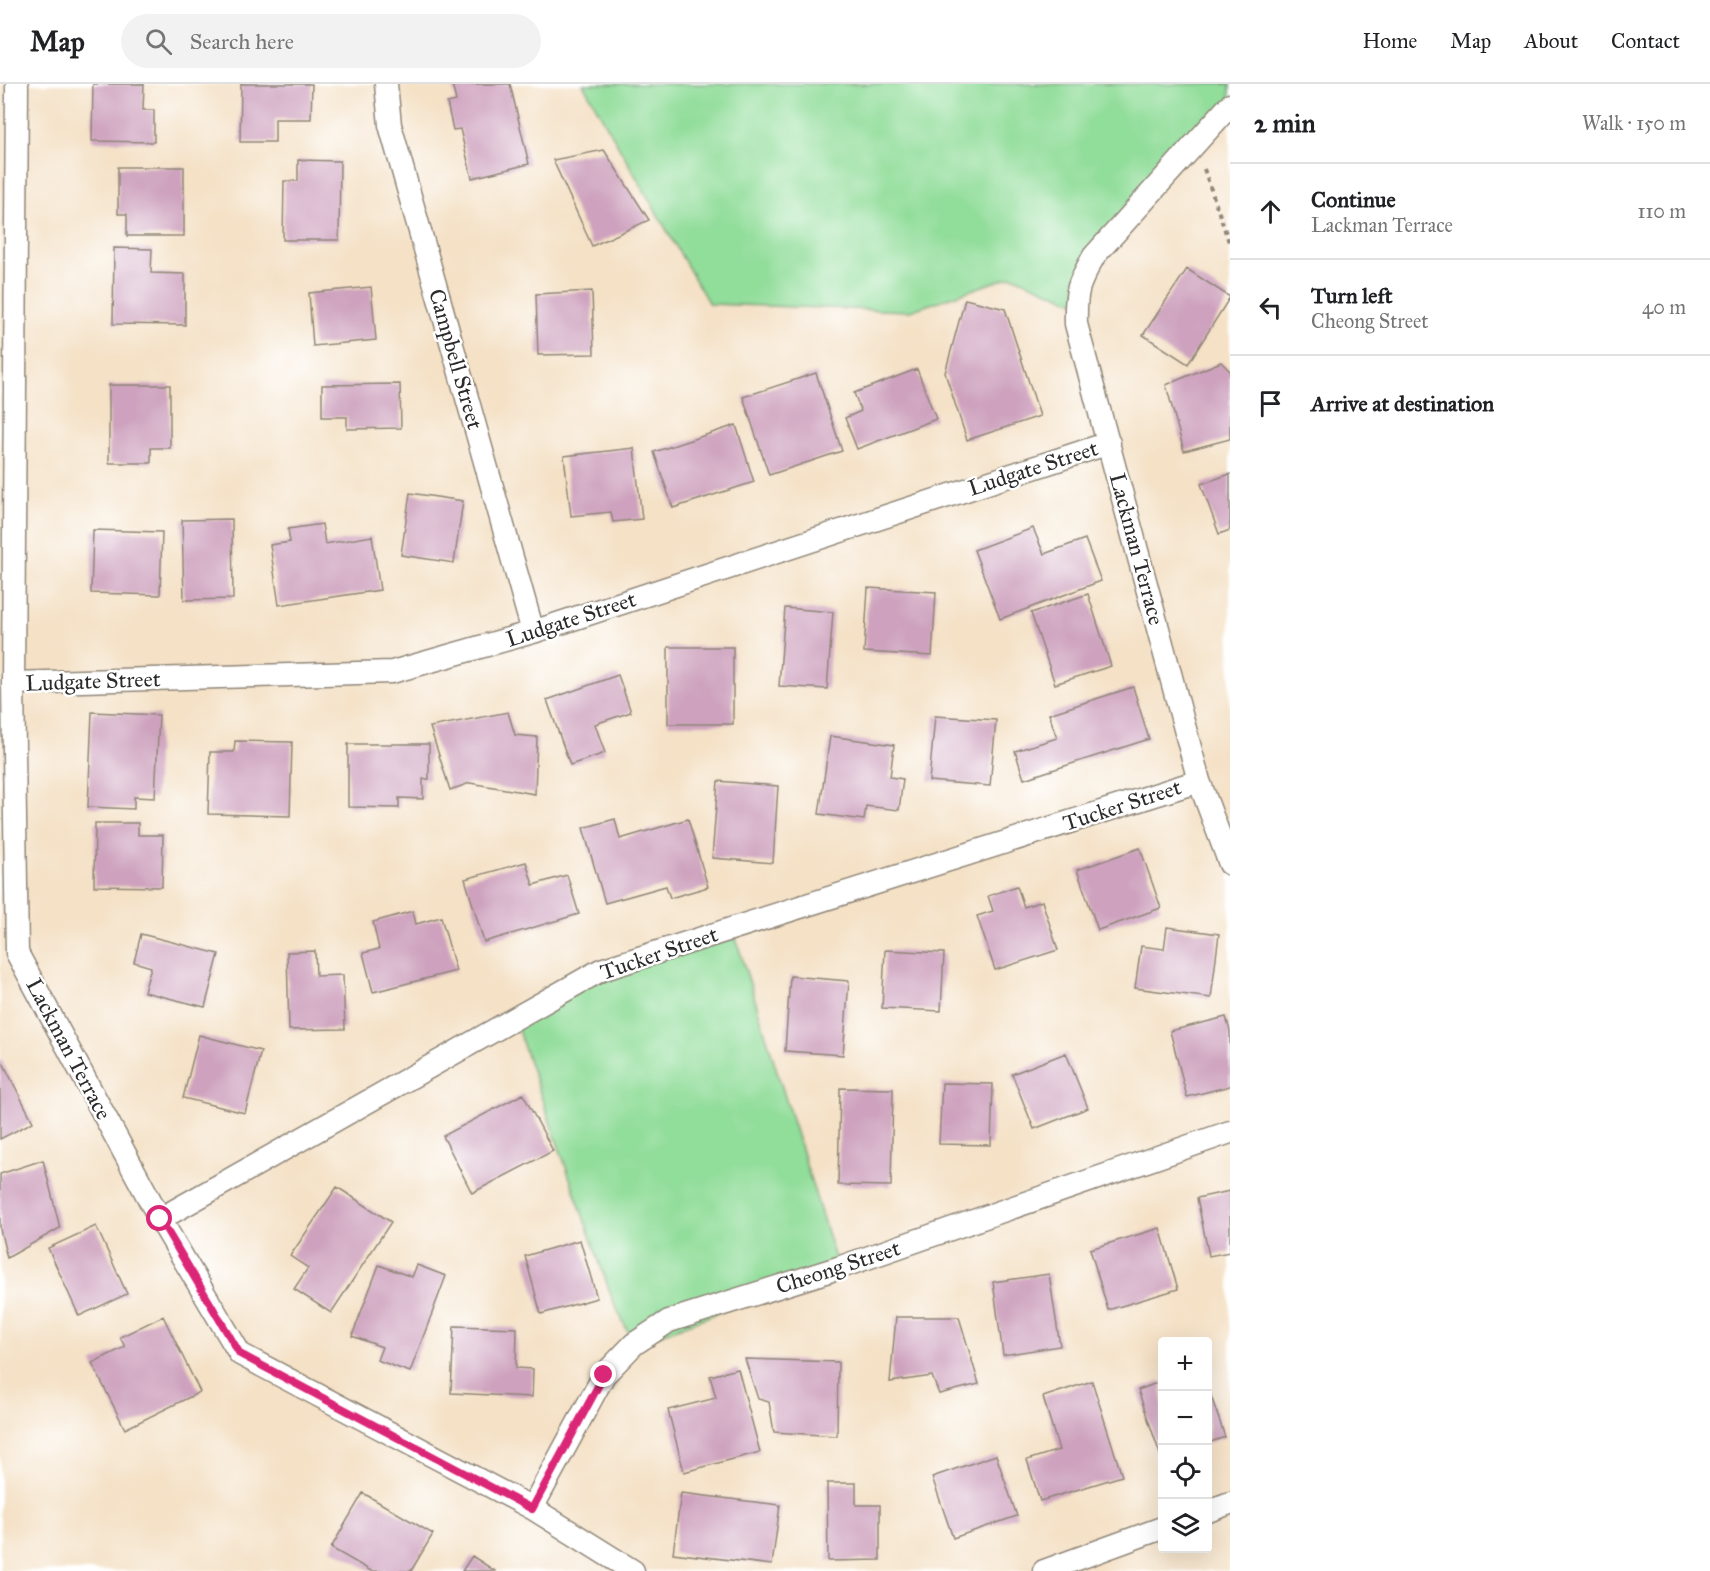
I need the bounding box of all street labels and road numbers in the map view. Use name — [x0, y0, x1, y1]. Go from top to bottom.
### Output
street label: Campbell Street — [423, 286, 489, 433]
street label: Ludgate Street — [965, 434, 1102, 502]
street label: Lackman Terrace — [1104, 470, 1170, 628]
street label: Ludgate Street — [503, 585, 640, 653]
street label: Ludgate Street — [25, 665, 161, 697]
street label: Tucker Street — [1060, 773, 1185, 837]
street label: Tucker Street — [597, 920, 722, 986]
street label: Lackman Terrace — [20, 974, 118, 1124]
street label: Cheong Street — [772, 1234, 904, 1300]

